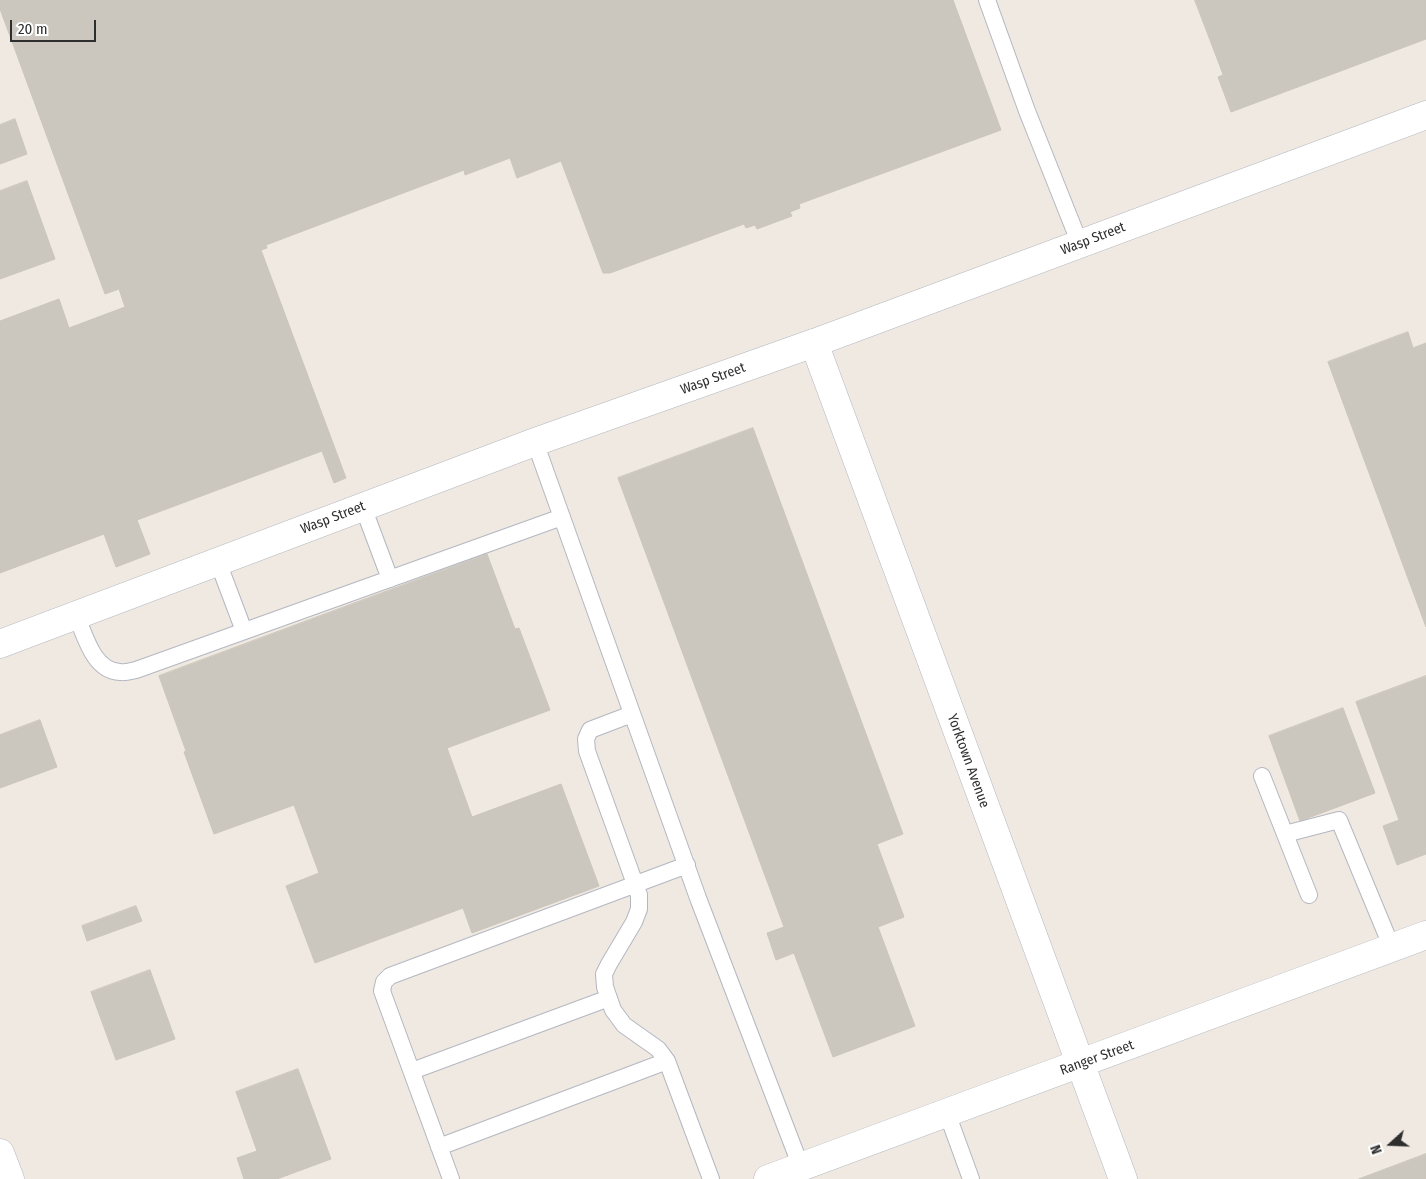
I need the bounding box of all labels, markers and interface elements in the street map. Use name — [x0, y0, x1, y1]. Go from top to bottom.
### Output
scale bar — [12, 10, 99, 42]
text: 20 m — [18, 20, 48, 38]
street label: Wasp Street — [1058, 219, 1128, 259]
street label: Wasp Street — [678, 359, 748, 399]
street label: Wasp Street — [298, 498, 368, 538]
street label: Yorktown Avenue — [943, 712, 993, 810]
street label: Ranger Street — [1058, 1037, 1136, 1079]
north arrow — [1366, 1119, 1416, 1169]
text: N — [1367, 1142, 1386, 1156]

